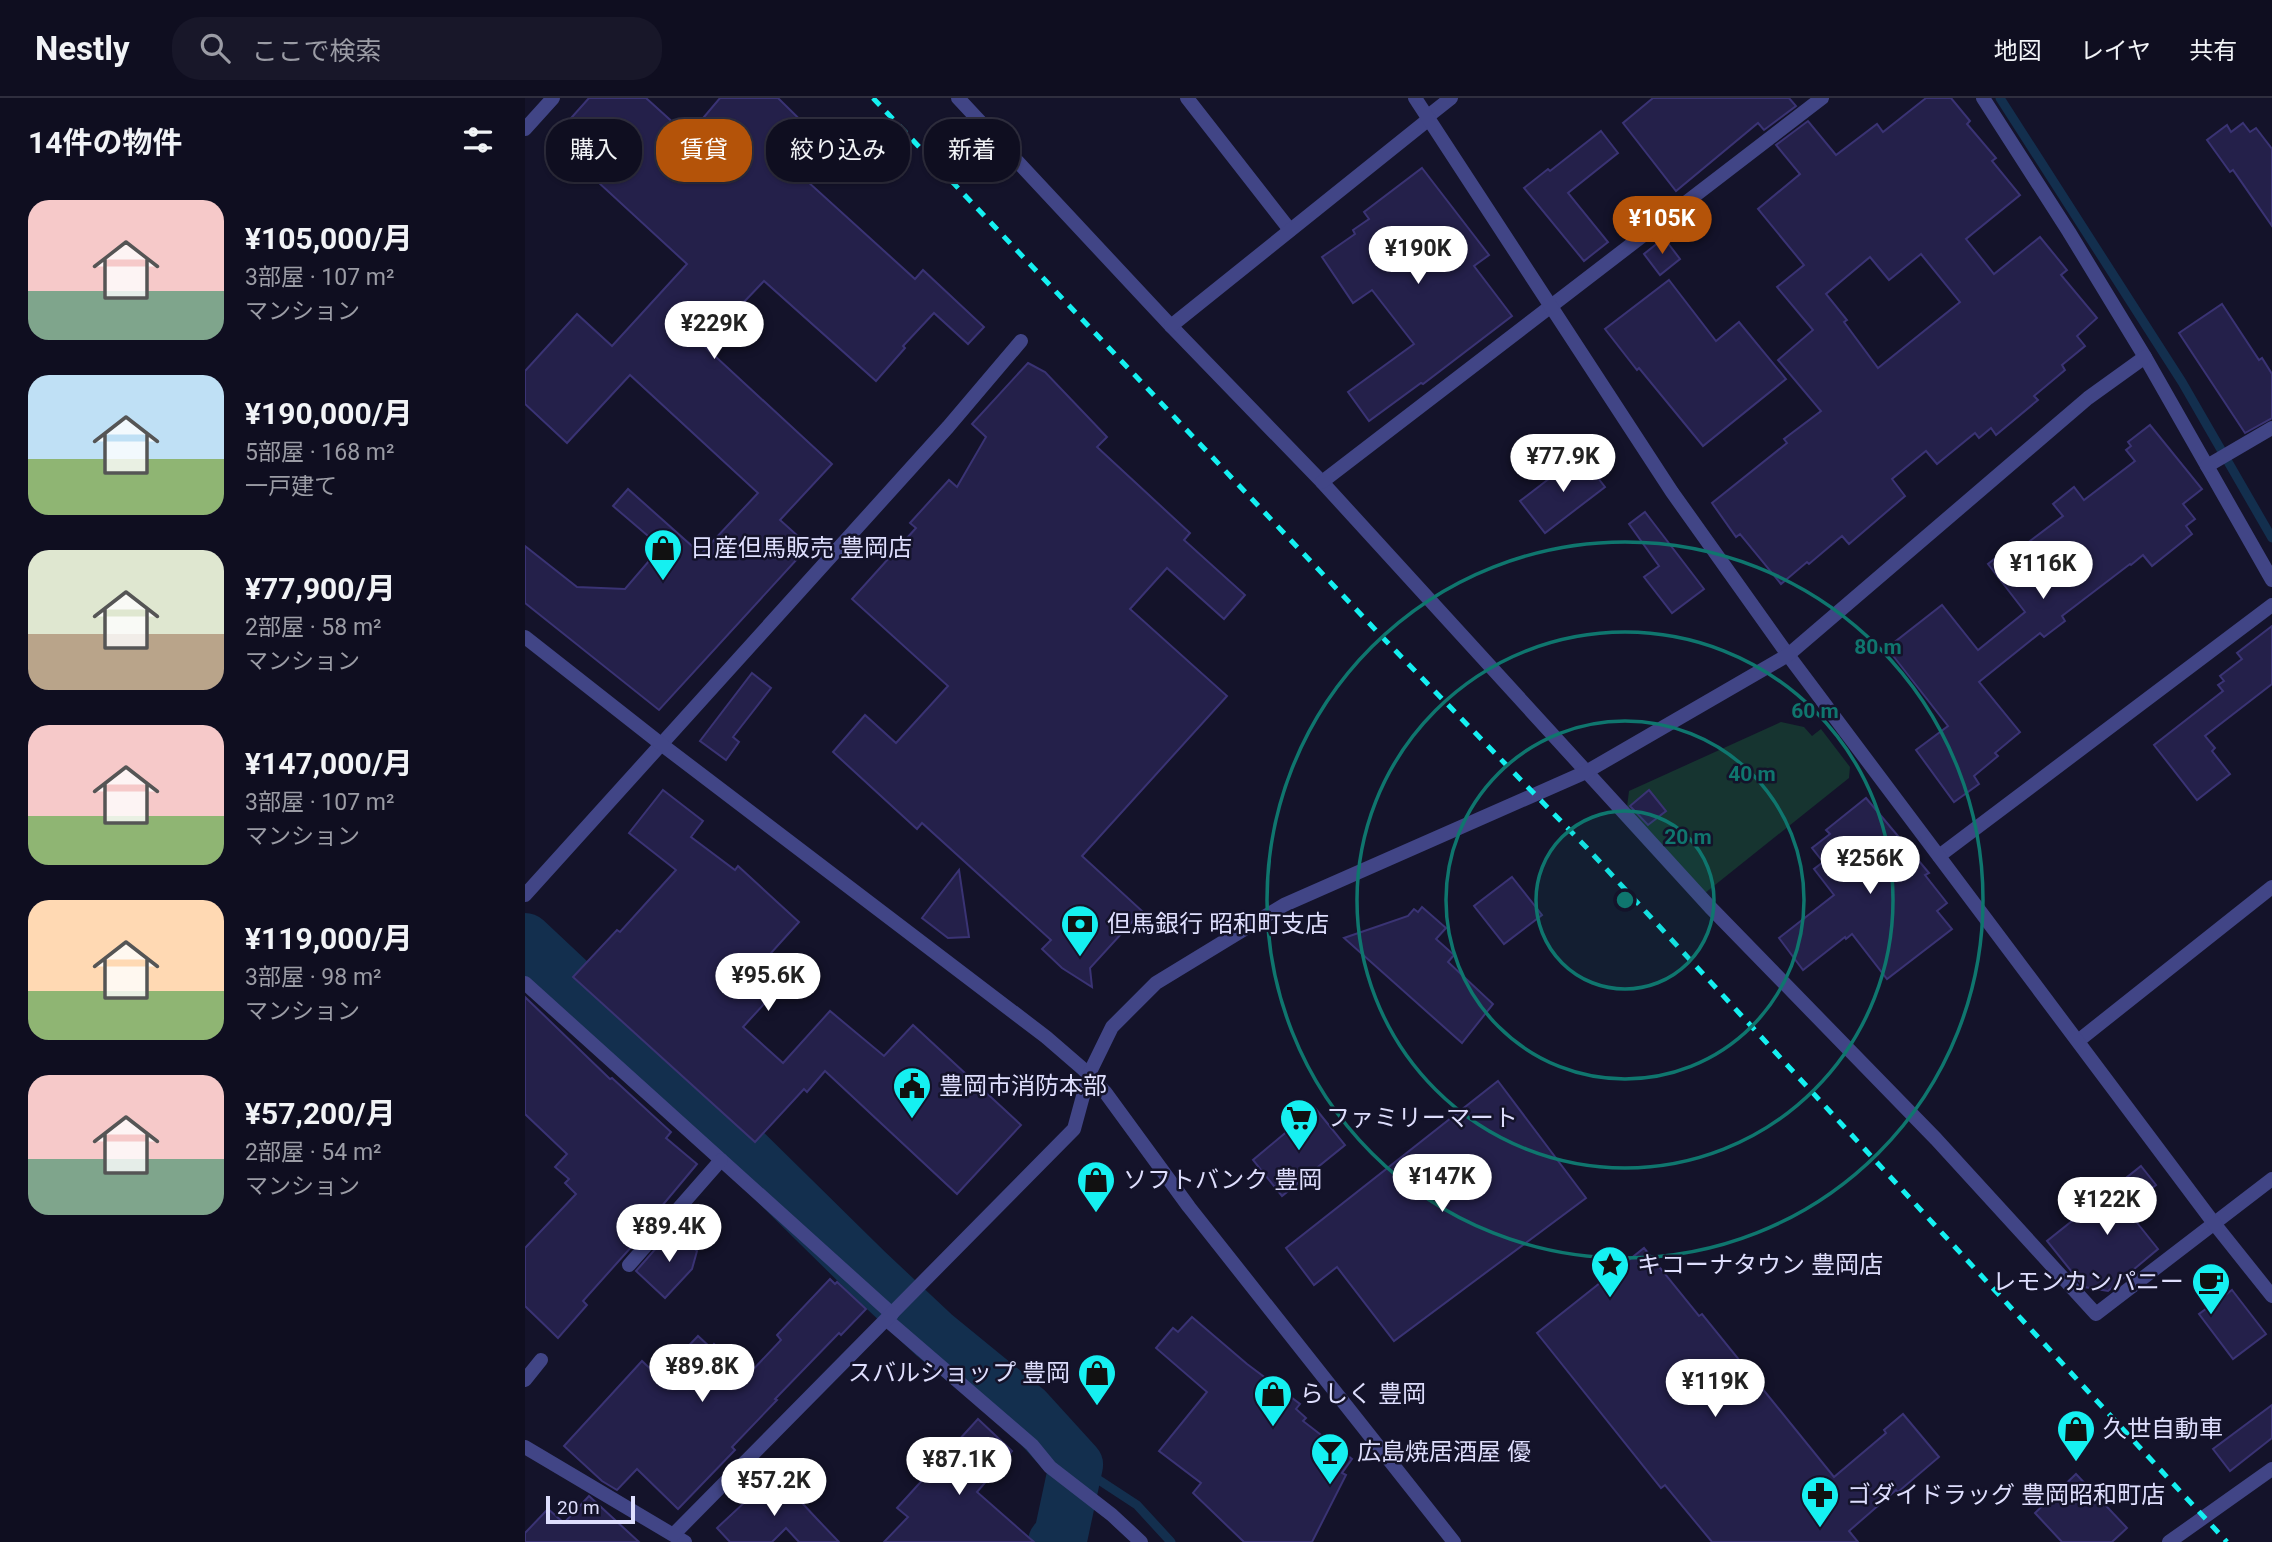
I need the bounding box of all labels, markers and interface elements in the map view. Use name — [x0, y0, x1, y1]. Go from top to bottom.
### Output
search box — [172, 17, 662, 80]
text: Nestly — [35, 29, 130, 68]
icon: search — [196, 29, 234, 67]
text: ここで検索 — [252, 36, 382, 66]
text: 地図 — [1994, 37, 2042, 65]
text: レイヤ — [2080, 37, 2151, 65]
text: 共有 — [2189, 37, 2237, 65]
chip: 購入 — [546, 119, 642, 182]
chip: 賃貸 — [656, 119, 752, 182]
chip: 絞り込み — [766, 119, 910, 182]
chip: 新着 — [924, 119, 1020, 182]
icon: filters — [459, 121, 497, 159]
text: 14件の物件 — [28, 125, 182, 160]
pin: ¥105K — [1613, 197, 1711, 256]
text: ¥105K — [1629, 205, 1695, 232]
text: ¥105,000/月 — [245, 221, 413, 256]
pin: ¥190K — [1369, 226, 1467, 286]
icon: home — [84, 228, 168, 312]
text: ¥190K — [1385, 235, 1451, 262]
text: 3部屋 · 107 m² — [245, 264, 394, 291]
text: マンション — [245, 298, 360, 325]
pin: ¥229K — [665, 302, 763, 361]
text: ¥229K — [681, 310, 747, 337]
text: ¥190,000/月 — [245, 396, 413, 431]
icon: home — [84, 403, 168, 487]
pin: ¥77.9K — [1506, 434, 1620, 494]
text: 5部屋 · 168 m² — [245, 439, 394, 466]
text: ¥77.9K — [1526, 443, 1600, 470]
text: 一戸建て — [245, 473, 337, 500]
shop icon: 日産但馬販売 豊岡店 — [642, 527, 684, 582]
place label: 日産但馬販売 豊岡店 — [690, 534, 912, 562]
pin: ¥116K — [1994, 542, 2092, 601]
text: ¥116K — [2010, 550, 2076, 577]
text: ¥77,900/月 — [245, 571, 396, 606]
icon: home — [84, 578, 168, 662]
text: 2部屋 · 58 m² — [245, 614, 382, 641]
text: 80 m — [1854, 635, 1902, 659]
text: マンション — [245, 648, 360, 675]
text: 60 m — [1791, 699, 1839, 723]
text: ¥147,000/月 — [245, 746, 413, 781]
icon: home — [84, 753, 168, 837]
text: 40 m — [1728, 762, 1776, 786]
text: 3部屋 · 107 m² — [245, 789, 394, 816]
text: マンション — [245, 823, 360, 850]
text: 20 m — [1664, 825, 1712, 849]
pin: ¥256K — [1821, 836, 1919, 896]
text: ¥256K — [1837, 845, 1903, 872]
centre of rings — [1613, 888, 1637, 912]
bank icon: 但馬銀行 昭和町支店 — [1059, 903, 1101, 958]
place label: 但馬銀行 昭和町支店 — [1107, 910, 1329, 938]
text: ¥119,000/月 — [245, 921, 413, 956]
icon: home — [84, 928, 168, 1012]
pin: ¥95.6K — [711, 954, 825, 1013]
text: ¥95.6K — [731, 962, 805, 989]
text: 3部屋 · 98 m² — [245, 964, 382, 991]
text: マンション — [245, 998, 360, 1025]
public building icon: 豊岡市消防本部 — [891, 1065, 933, 1120]
place label: 豊岡市消防本部 — [939, 1072, 1107, 1100]
text: ¥57,200/月 — [245, 1096, 396, 1131]
supermarket icon: ファミリーマート — [1278, 1097, 1320, 1152]
icon: home — [84, 1103, 168, 1187]
place label: ファミリーマート — [1326, 1104, 1518, 1132]
text: 2部屋 · 54 m² — [245, 1139, 382, 1166]
pin: ¥147K — [1393, 1154, 1491, 1214]
shop icon: ソフトバンク 豊岡 — [1075, 1159, 1117, 1214]
text: ¥147K — [1409, 1163, 1475, 1190]
place label: ソフトバンク 豊岡 — [1123, 1166, 1322, 1194]
text: マンション — [245, 1173, 360, 1200]
pin: ¥122K — [2058, 1178, 2156, 1237]
text: ¥122K — [2074, 1186, 2140, 1213]
pin: ¥89.4K — [612, 1204, 726, 1264]
text: ¥89.4K — [632, 1213, 706, 1240]
place icon: キコーナタウン 豊岡店 — [1589, 1244, 1631, 1299]
place label: キコーナタウン 豊岡店 — [1637, 1251, 1883, 1279]
cafe icon: レモンカンパニー — [2190, 1261, 2232, 1316]
place label: レモンカンパニー — [1992, 1268, 2184, 1296]
pin: ¥89.8K — [645, 1344, 759, 1404]
shop icon: スバルショップ 豊岡 — [1076, 1352, 1118, 1407]
text: ¥89.8K — [665, 1353, 739, 1380]
place label: スバルショップ 豊岡 — [848, 1359, 1070, 1387]
pin: ¥119K — [1666, 1360, 1764, 1419]
text: ¥119K — [1682, 1368, 1748, 1395]
shop icon: らしく 豊岡 — [1252, 1373, 1294, 1428]
place label: らしく 豊岡 — [1300, 1380, 1426, 1408]
shop icon: 久世自動車 — [2055, 1408, 2097, 1463]
place label: 久世自動車 — [2103, 1415, 2223, 1443]
bar icon: 広島焼居酒屋 優 — [1309, 1431, 1351, 1486]
pin: ¥87.1K — [902, 1438, 1016, 1497]
place label: 広島焼居酒屋 優 — [1357, 1438, 1531, 1466]
text: ¥87.1K — [922, 1446, 996, 1473]
pin: ¥57.2K — [717, 1458, 831, 1518]
text: ¥57.2K — [737, 1467, 811, 1494]
pharmacy icon: ゴダイドラッグ 豊岡昭和町店 — [1799, 1474, 1841, 1529]
place label: ゴダイドラッグ 豊岡昭和町店 — [1847, 1481, 2165, 1509]
scale bar — [546, 1493, 635, 1525]
text: 20 m — [557, 1496, 600, 1519]

